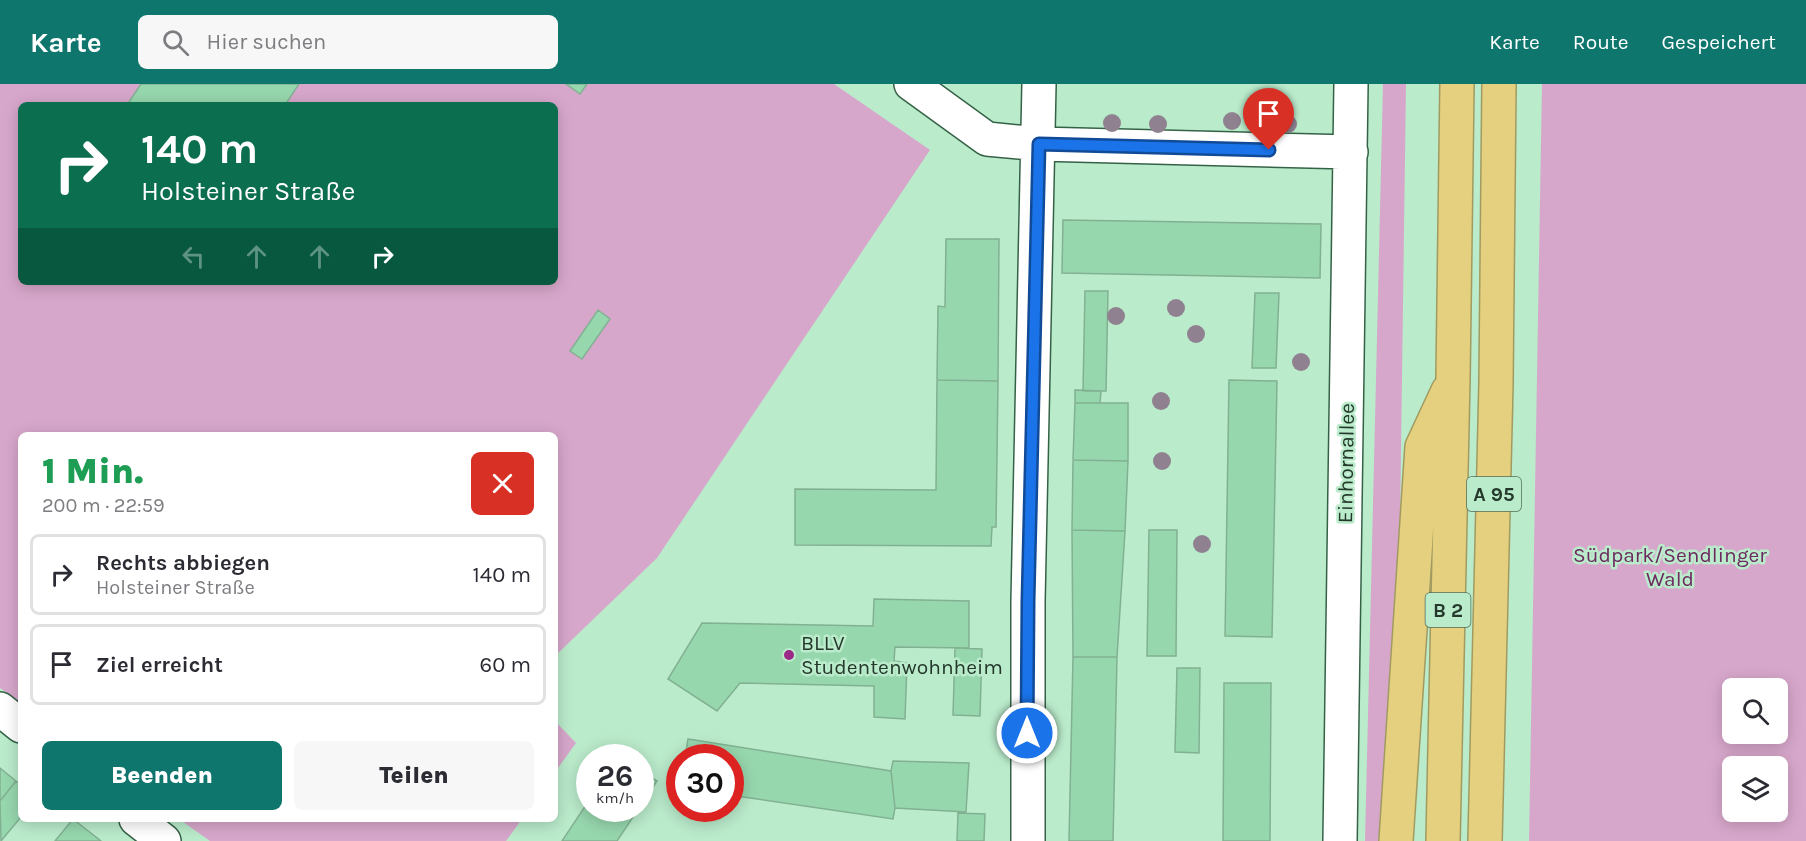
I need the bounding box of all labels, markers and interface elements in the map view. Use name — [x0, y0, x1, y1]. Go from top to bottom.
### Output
search box — [138, 15, 558, 69]
text: Karte — [30, 26, 102, 59]
icon: search — [159, 26, 192, 59]
text: Hier suchen — [207, 29, 326, 55]
text: Karte — [1489, 30, 1540, 54]
text: Route — [1573, 30, 1629, 54]
text: Gespeichert — [1662, 30, 1776, 54]
pin — [1243, 88, 1294, 150]
icon: arrive — [1252, 97, 1285, 130]
text: 140 m — [141, 124, 258, 174]
icon: right — [42, 126, 120, 204]
text: Holsteiner Straße — [141, 175, 355, 207]
icon: left — [177, 240, 210, 273]
icon: ahead — [240, 240, 273, 273]
icon: ahead — [303, 240, 336, 273]
icon: right — [366, 240, 399, 273]
street label: Einhornallee — [1333, 403, 1359, 523]
text: 1 Min. — [42, 450, 143, 492]
button: close — [471, 452, 534, 515]
road number: A 95 — [1467, 477, 1521, 511]
text: 200 m · 22:59 — [42, 494, 165, 517]
park label: Südpark/Sendlinger Wald — [1573, 543, 1767, 591]
text: Rechts abbiegen — [96, 550, 270, 576]
icon: right — [45, 558, 78, 591]
text: 140 m — [473, 562, 531, 588]
text: Holsteiner Straße — [96, 576, 255, 599]
road number: B 2 — [1426, 593, 1470, 627]
place label: BLLV Studentenwohnheim — [801, 631, 1003, 679]
icon: arrive — [45, 648, 78, 681]
marker: BLLV Studentenwohnheim — [782, 648, 796, 662]
text: Ziel erreicht — [96, 652, 223, 678]
text: 60 m — [480, 652, 531, 678]
map controls — [1722, 678, 1788, 822]
button: search — [1722, 678, 1788, 744]
position arrow — [995, 701, 1059, 765]
button: Beenden — [42, 741, 282, 810]
button: Teilen — [294, 741, 534, 810]
speed limit sign: 30 — [666, 744, 744, 822]
button: layers — [1722, 756, 1788, 822]
text: 26 — [597, 758, 633, 794]
text: km/h — [596, 789, 634, 807]

